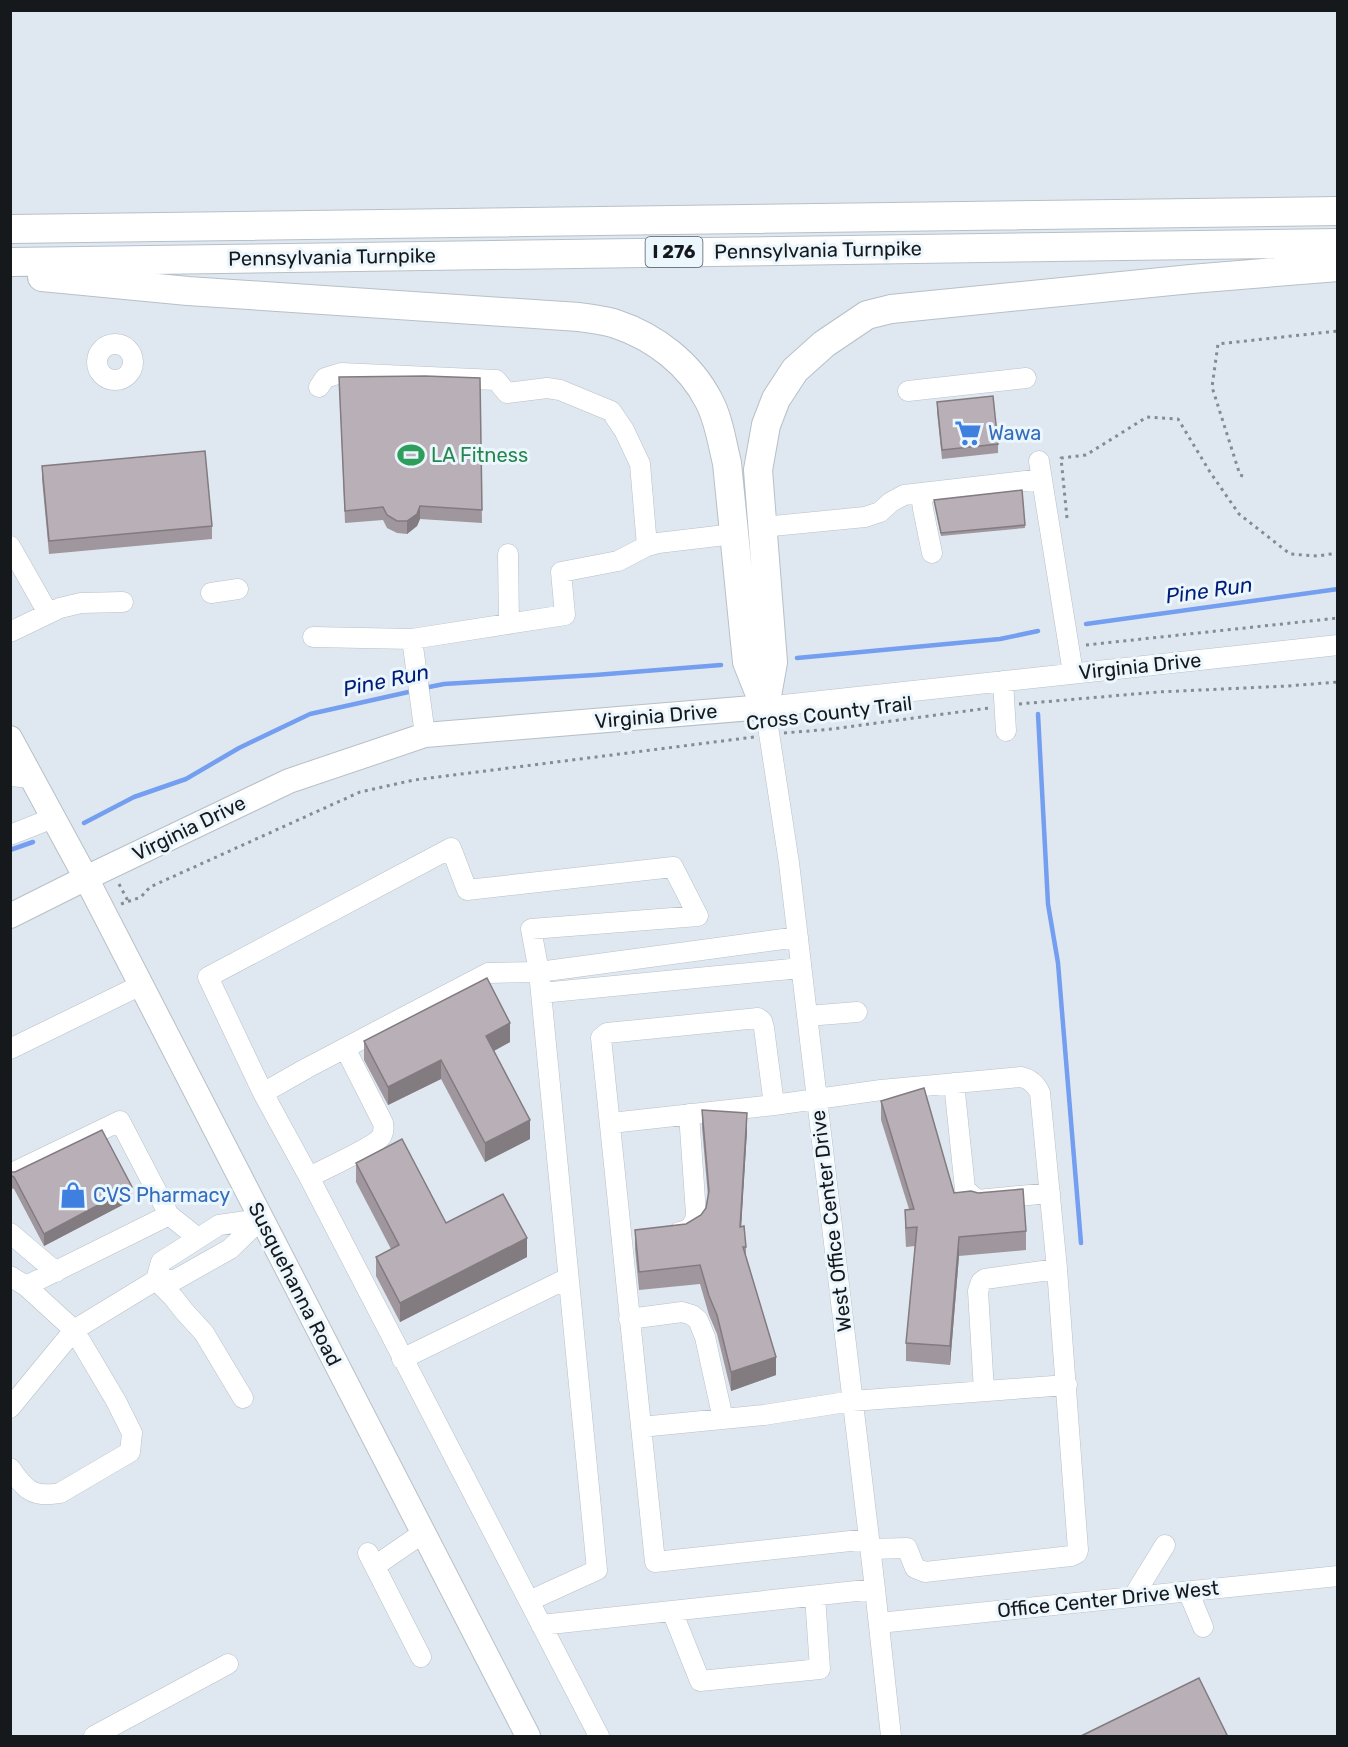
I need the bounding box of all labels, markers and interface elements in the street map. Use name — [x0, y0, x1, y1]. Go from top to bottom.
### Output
street label: Pennsylvania Turnpike — [714, 236, 922, 264]
road number: I 276 — [646, 237, 702, 267]
street label: Pennsylvania Turnpike — [228, 243, 436, 271]
supermarket icon: Wawa — [953, 418, 983, 448]
place label: Wawa — [988, 421, 1041, 445]
sports icon: LA Fitness — [396, 440, 426, 470]
place label: LA Fitness — [431, 443, 528, 467]
water label: Pine Run — [1164, 572, 1254, 608]
street label: Virginia Drive — [1078, 648, 1202, 684]
water label: Pine Run — [341, 659, 431, 701]
street label: Cross County Trail — [745, 691, 913, 735]
street label: Virginia Drive — [594, 699, 718, 733]
street label: Virginia Drive — [128, 790, 250, 866]
street label: West Office Center Drive — [805, 1109, 857, 1333]
shop icon: CVS Pharmacy — [58, 1180, 88, 1210]
place label: CVS Pharmacy — [93, 1183, 230, 1207]
street label: Susquehanna Road — [243, 1198, 347, 1370]
street label: Office Center Drive West — [996, 1575, 1220, 1623]

